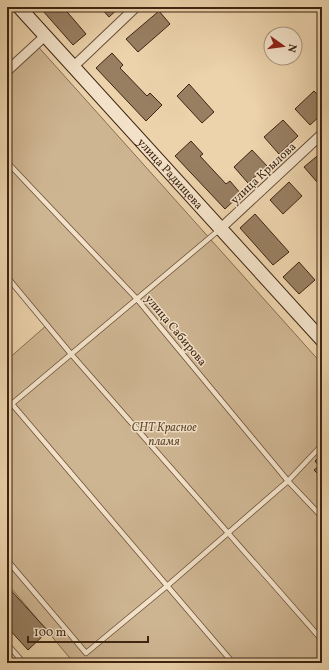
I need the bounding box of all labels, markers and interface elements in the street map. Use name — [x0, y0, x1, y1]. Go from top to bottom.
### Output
north arrow — [263, 26, 303, 66]
text: N — [283, 42, 299, 54]
street label: улица Радищева — [133, 135, 206, 213]
street label: улица Крылова — [227, 139, 300, 208]
street label: улица Сабирова — [141, 292, 210, 370]
park label: СНТ Красное пламя — [131, 420, 197, 450]
scale bar — [28, 618, 148, 644]
text: 100 m — [34, 625, 67, 641]

